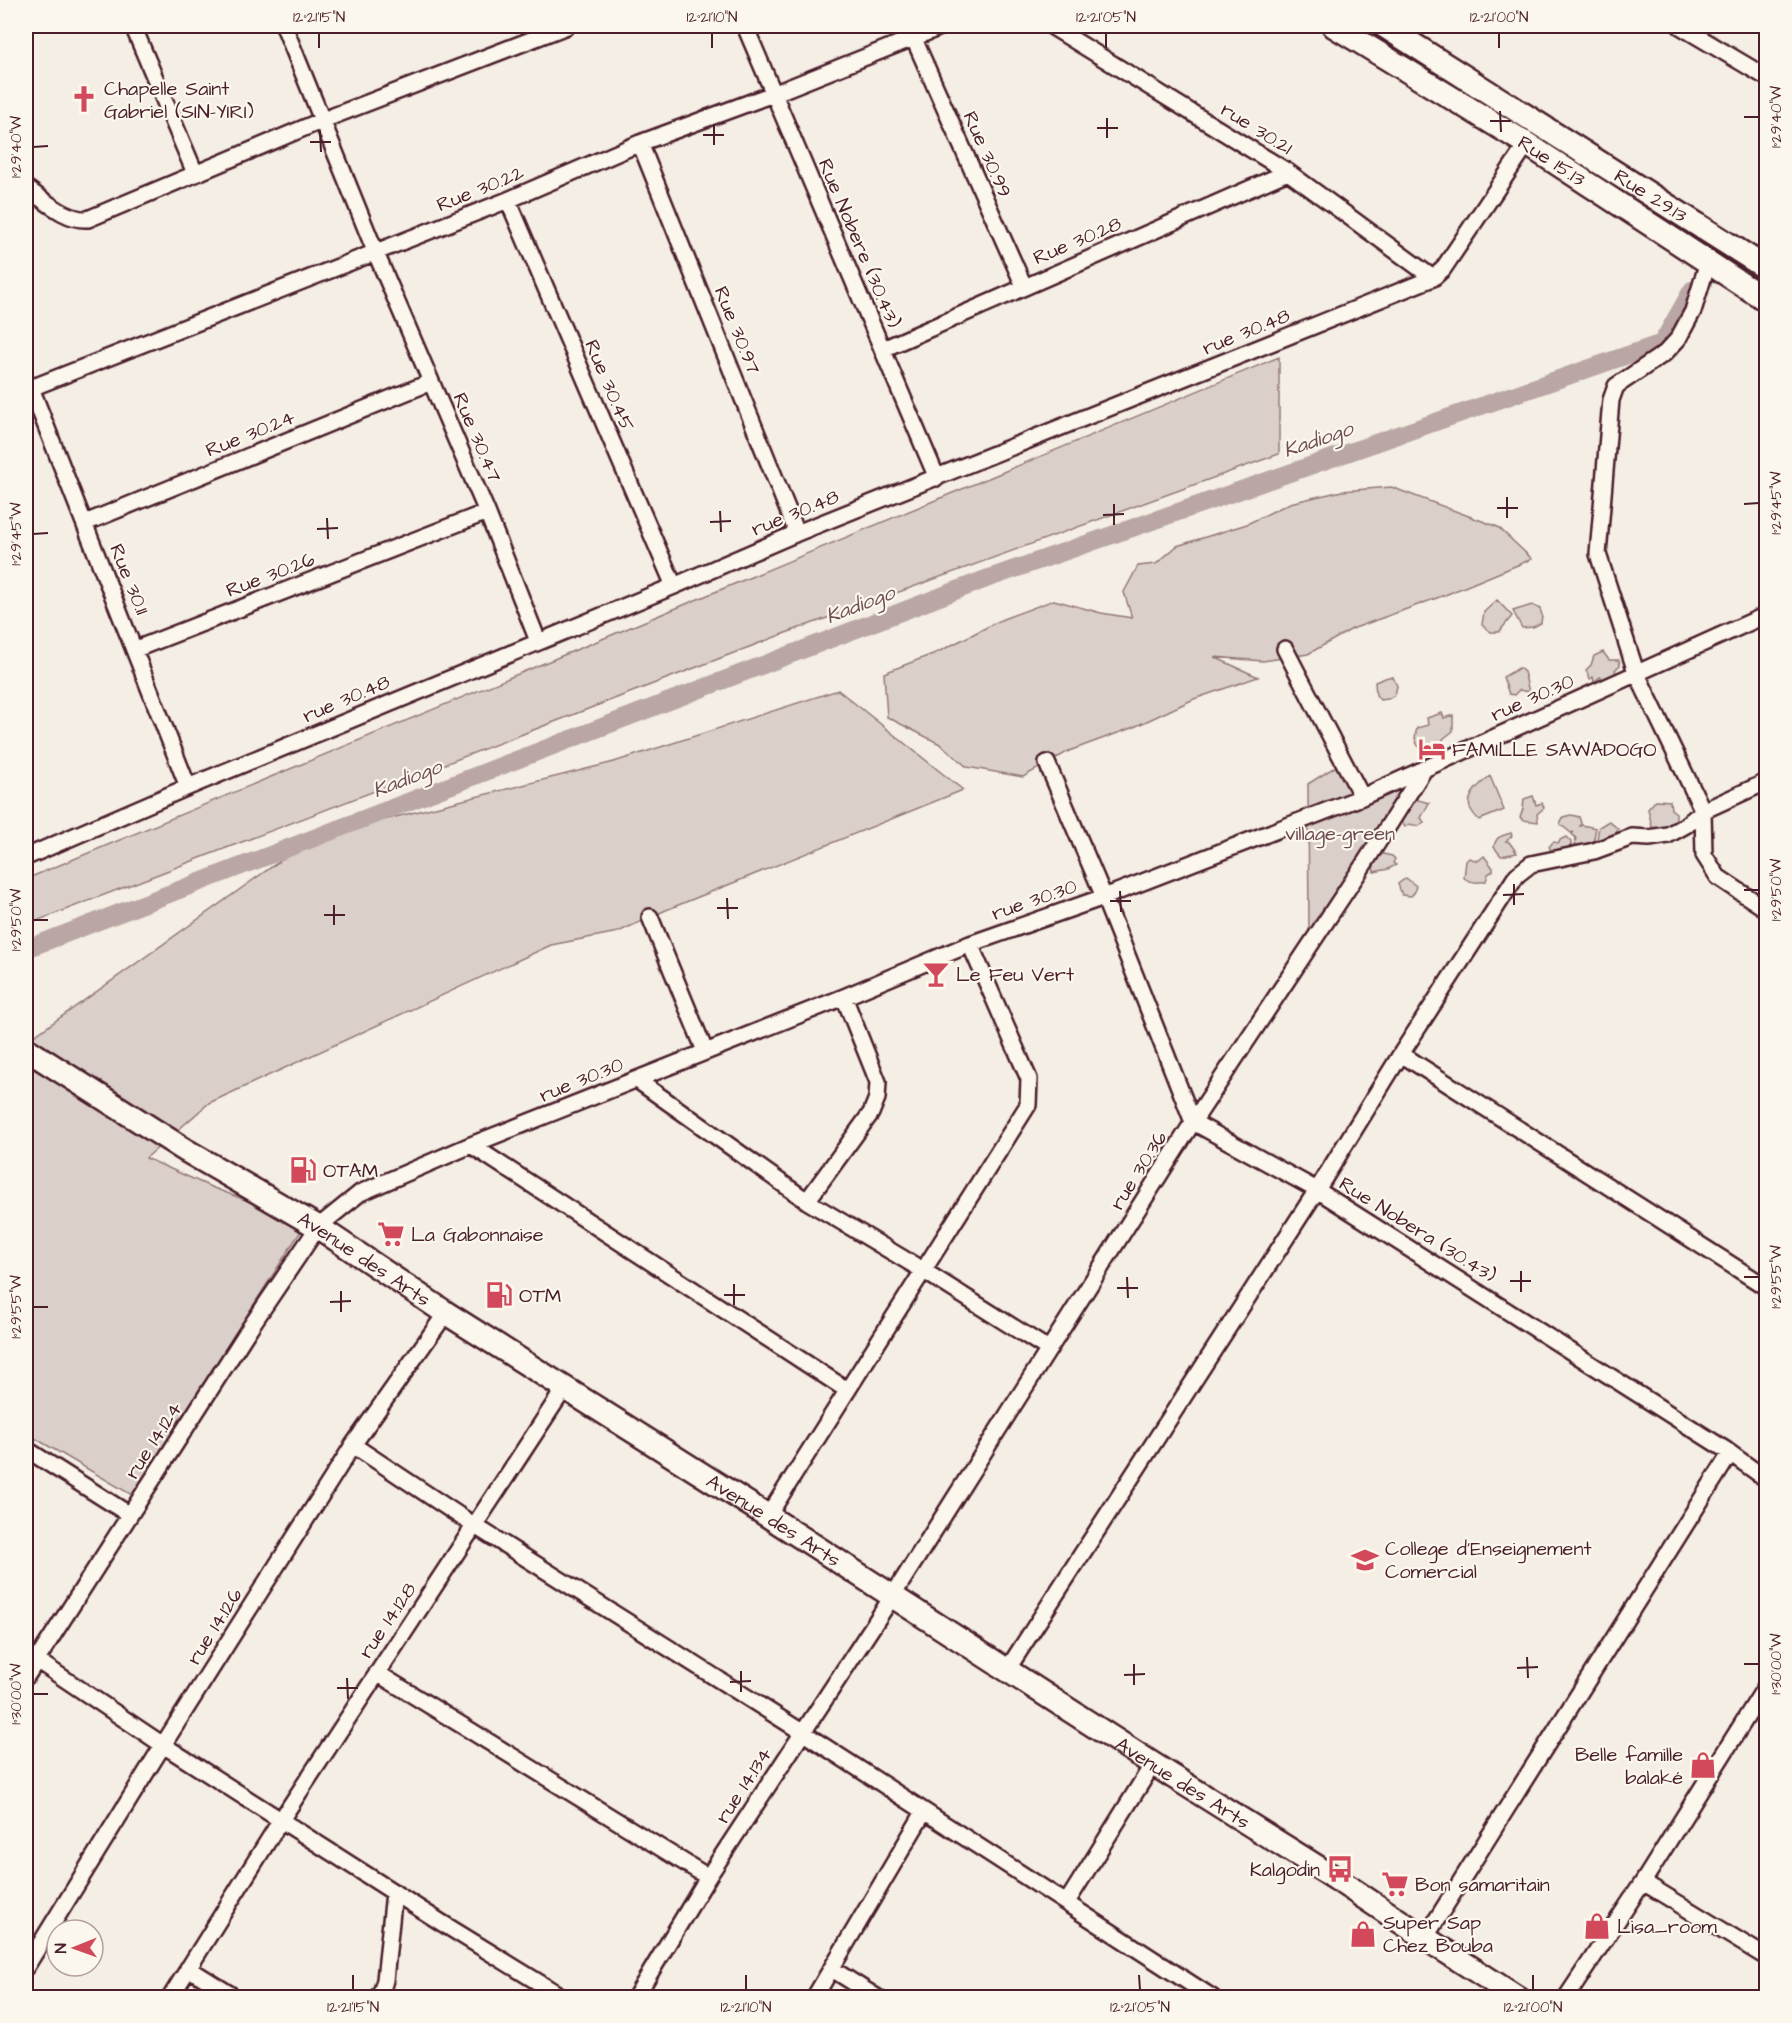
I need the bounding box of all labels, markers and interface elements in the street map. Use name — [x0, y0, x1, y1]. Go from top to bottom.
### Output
text: 12°21'15"N — [293, 7, 345, 28]
text: 12°21'10"N — [686, 7, 738, 28]
text: 12°21'05"N — [1076, 7, 1136, 28]
text: 12°21'00"N — [1470, 7, 1528, 28]
place label: Chapelle Saint Gabriel (SIN-YIRI) — [104, 75, 254, 126]
church icon: Chapelle Saint Gabriel (SIN-YIRI) — [69, 84, 99, 114]
text: 1°29'40"W — [1766, 86, 1787, 148]
street label: rue 30.21 — [1215, 96, 1298, 162]
street label: Rue 30.99 — [956, 107, 1019, 202]
text: 1°29'40"W — [6, 116, 27, 178]
street label: Rue 15.13 — [1512, 129, 1591, 193]
street label: Rue Nobere (30.43) — [811, 154, 907, 332]
street label: Rue 30.22 — [433, 159, 529, 219]
street label: Rue 29.13 — [1608, 162, 1692, 230]
street label: Rue 30.28 — [1029, 210, 1126, 272]
street label: Rue 30.97 — [707, 282, 767, 379]
street label: rue 30.48 — [1198, 302, 1294, 362]
street label: Rue 30.45 — [577, 335, 641, 435]
street label: Rue 30.47 — [446, 388, 508, 486]
street label: Rue 30.24 — [202, 403, 300, 464]
water label: Kadiogo — [1279, 413, 1359, 466]
text: 1°29'45"W — [1766, 471, 1787, 535]
street label: rue 30.48 — [747, 483, 843, 543]
text: 1°29'45"W — [6, 502, 27, 566]
street label: Rue 30.11 — [102, 540, 156, 619]
street label: Rue 30.26 — [222, 545, 319, 605]
water label: Kadiogo — [821, 577, 901, 632]
street label: rue 30.30 — [1486, 667, 1579, 729]
street label: rue 30.48 — [298, 668, 394, 730]
hotel icon: FAMILLE SAWADOGO — [1417, 734, 1447, 764]
place label: FAMILLE SAWADOGO — [1452, 736, 1657, 764]
water label: Kadiogo — [368, 751, 448, 806]
park label: village-green — [1285, 820, 1395, 849]
text: 1°29'50"W — [1766, 859, 1787, 921]
street label: rue 30.30 — [988, 872, 1081, 928]
text: 1°29'50"W — [6, 889, 27, 951]
bar icon: Le Feu Vert — [921, 959, 951, 989]
place label: Le Feu Vert — [956, 961, 1074, 989]
street label: rue 30.30 — [535, 1050, 628, 1109]
street label: rue 30.36 — [1104, 1125, 1174, 1215]
fuel station icon: OTAM — [288, 1155, 318, 1185]
place label: OTAM — [323, 1157, 378, 1185]
street label: Rue Nobera (30.43) — [1333, 1170, 1502, 1290]
street label: Avenue des Arts — [292, 1205, 436, 1314]
supermarket icon: La Gabonnaise — [376, 1219, 406, 1249]
place label: La Gabonnaise — [411, 1221, 544, 1249]
text: 1°29'55"W — [1766, 1245, 1787, 1309]
text: 1°29'55"W — [6, 1275, 27, 1339]
fuel station icon: OTM — [484, 1280, 514, 1310]
place label: OTM — [519, 1282, 561, 1310]
street label: rue 14.124 — [119, 1396, 189, 1484]
street label: Avenue des Arts — [701, 1468, 846, 1574]
place label: College d'Enseignement Comercial — [1385, 1535, 1591, 1586]
school or university icon: College d'Enseignement Comercial — [1350, 1545, 1380, 1575]
street label: rue 14.128 — [352, 1577, 423, 1664]
street label: rue 14.126 — [180, 1582, 250, 1670]
text: 1°30'00"W — [1766, 1633, 1787, 1695]
text: 1°30'00"W — [6, 1663, 27, 1725]
street label: Avenue des Arts — [1110, 1730, 1255, 1836]
place label: Belle famille balaké — [1575, 1741, 1683, 1792]
street label: rue 14.134 — [709, 1742, 779, 1829]
shop icon: Belle famille balaké — [1688, 1750, 1718, 1780]
bus stop icon: Kalgodin — [1325, 1854, 1355, 1884]
place label: Kalgodin — [1250, 1856, 1320, 1885]
supermarket icon: Bon samaritain — [1380, 1869, 1410, 1899]
place label: Bon samaritain — [1415, 1871, 1550, 1899]
place label: Super Sap Chez Bouba — [1383, 1909, 1493, 1960]
shop icon: Lisa_room — [1582, 1911, 1612, 1941]
place label: Lisa_room — [1617, 1913, 1717, 1941]
north arrow — [45, 1918, 105, 1978]
shop icon: Super Sap Chez Bouba — [1348, 1919, 1378, 1949]
text: N — [50, 1943, 72, 1953]
text: 12°21'15"N — [327, 1997, 379, 2018]
text: 12°21'10"N — [720, 1997, 772, 2018]
text: 12°21'05"N — [1110, 1997, 1170, 2018]
text: 12°21'00"N — [1504, 1997, 1562, 2018]

